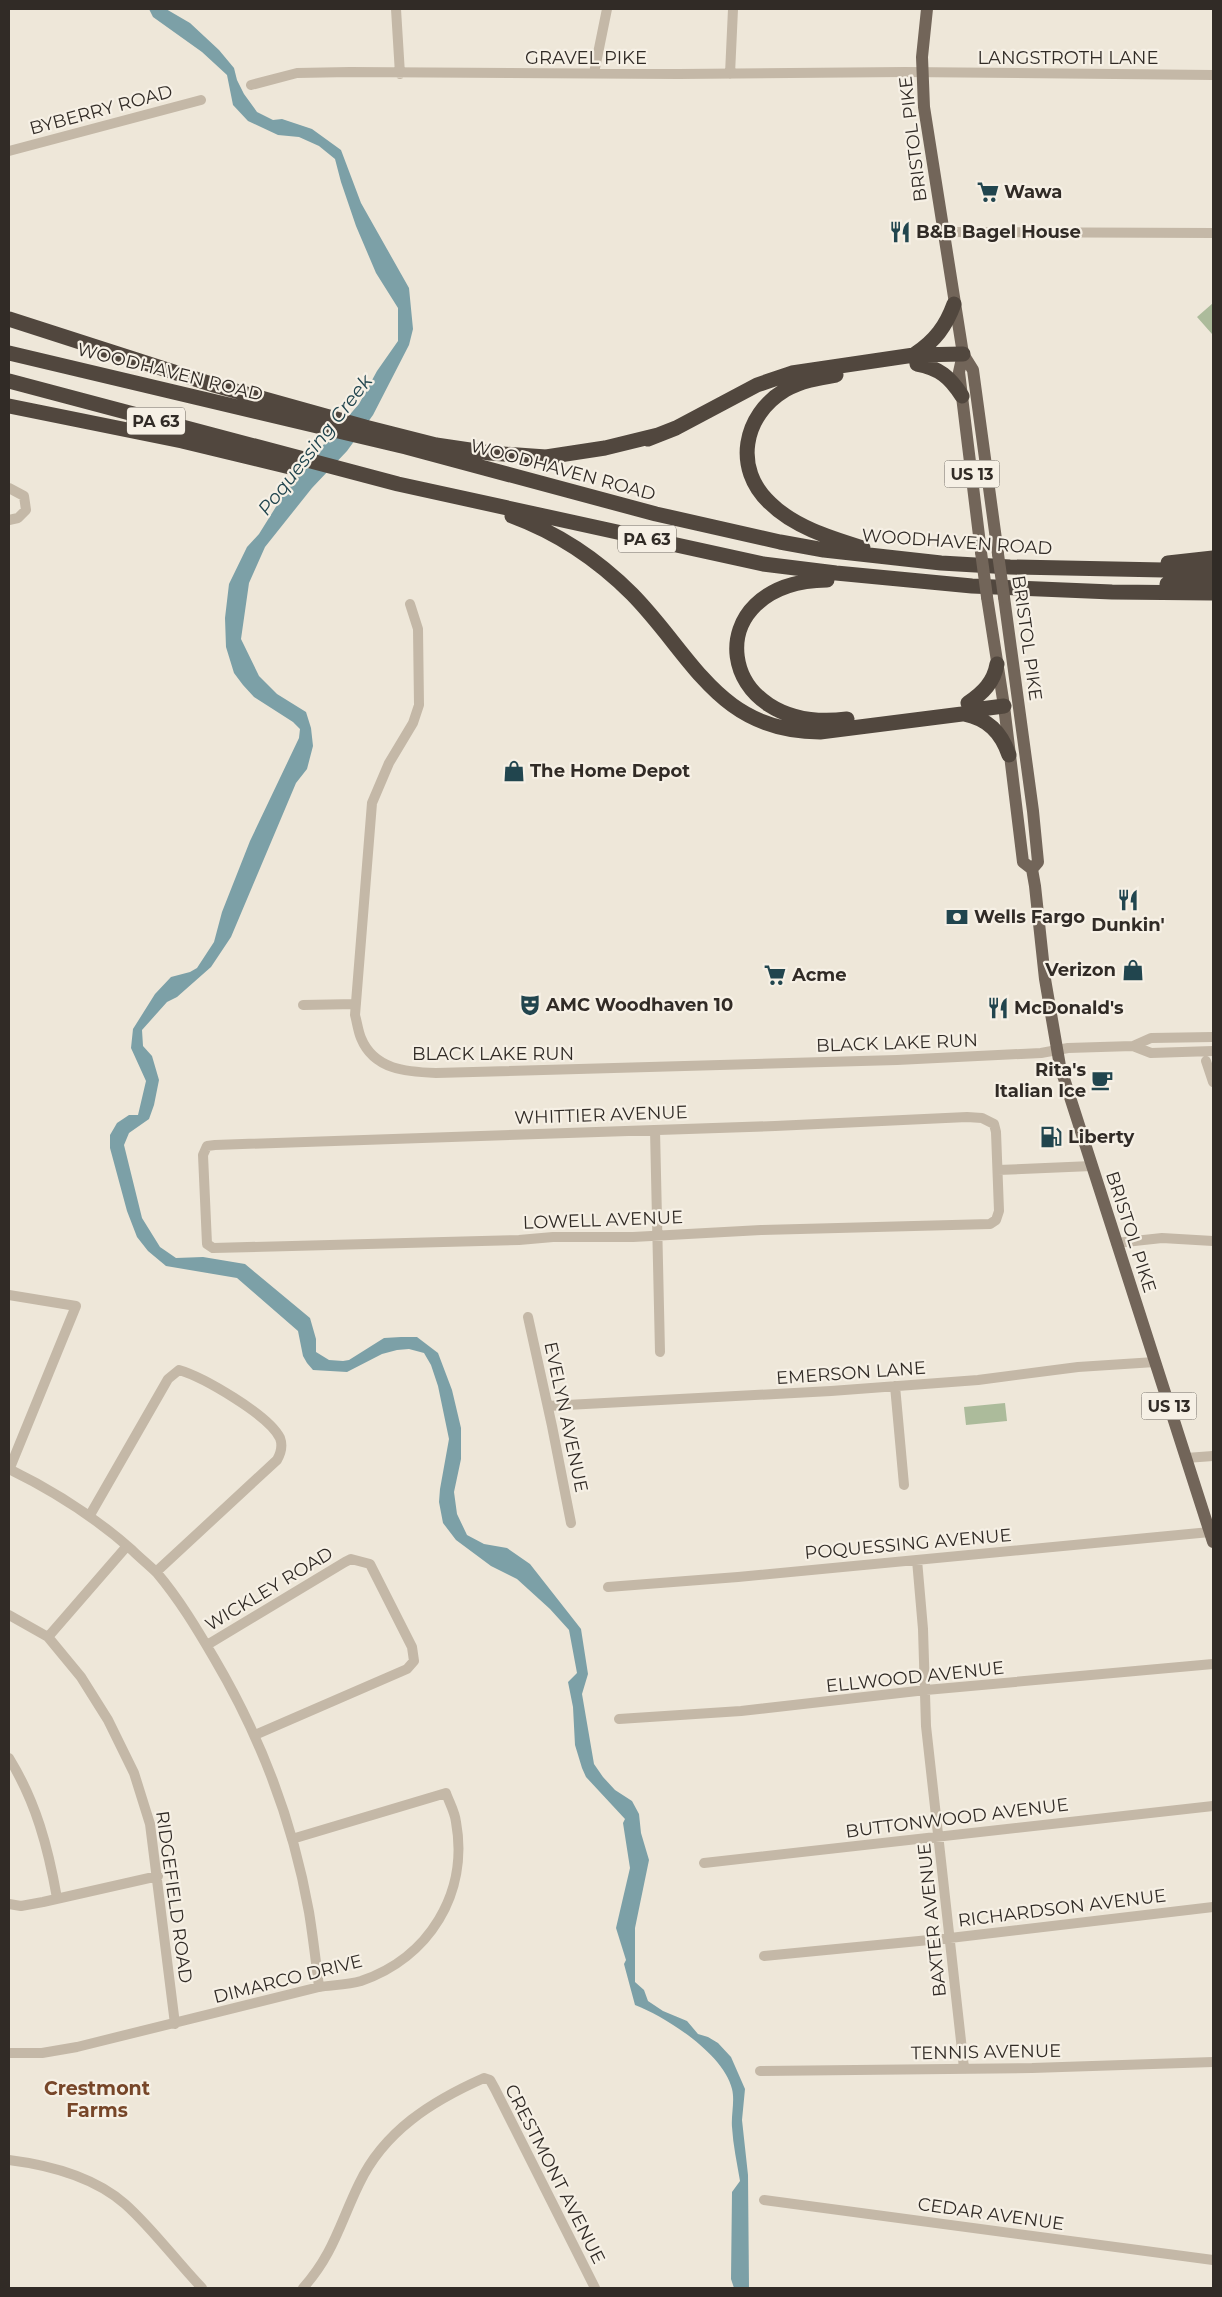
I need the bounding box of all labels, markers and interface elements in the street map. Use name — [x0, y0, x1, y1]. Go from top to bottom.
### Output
street label: GRAVEL PIKE — [525, 47, 647, 69]
street label: LANGSTROTH LANE — [977, 47, 1159, 69]
street label: BRISTOL PIKE — [894, 75, 932, 203]
street label: BYBERRY ROAD — [27, 80, 175, 140]
supermarket icon: Wawa — [975, 179, 1001, 205]
place label: Wawa — [1004, 181, 1062, 203]
restaurant icon: B&B Bagel House — [887, 219, 913, 245]
place label: B&B Bagel House — [916, 221, 1081, 243]
street label: WOODHAVEN ROAD — [75, 338, 265, 406]
water label: Poquessing Creek — [253, 370, 378, 520]
road number: PA 63 — [127, 408, 185, 434]
street label: WOODHAVEN ROAD — [468, 435, 658, 505]
road number: US 13 — [944, 460, 1000, 488]
street label: WOODHAVEN ROAD — [861, 524, 1053, 560]
road number: PA 63 — [618, 526, 676, 552]
street label: BRISTOL PIKE — [1007, 574, 1047, 702]
shop icon: The Home Depot — [501, 758, 527, 784]
place label: The Home Depot — [530, 760, 690, 782]
restaurant icon: Dunkin' — [1115, 887, 1141, 913]
bank icon: Wells Fargo — [944, 904, 970, 930]
place label: Wells Fargo — [974, 906, 1085, 928]
place label: Dunkin' — [1091, 914, 1165, 936]
shop icon: Verizon — [1120, 957, 1146, 983]
place label: Verizon — [1044, 959, 1116, 981]
supermarket icon: Acme — [762, 962, 788, 988]
place label: Acme — [791, 964, 847, 986]
theatre icon: AMC Woodhaven 10 — [517, 992, 543, 1018]
place label: AMC Woodhaven 10 — [545, 994, 733, 1016]
restaurant icon: McDonald's — [985, 995, 1011, 1021]
place label: McDonald's — [1014, 997, 1124, 1019]
street label: BLACK LAKE RUN — [816, 1029, 978, 1057]
street label: BLACK LAKE RUN — [412, 1043, 574, 1065]
place label: Rita's Italian Ice — [994, 1059, 1086, 1102]
cafe icon: Rita's Italian Ice — [1089, 1067, 1115, 1093]
street label: WHITTIER AVENUE — [514, 1101, 688, 1129]
fuel station icon: Liberty — [1038, 1124, 1064, 1150]
place label: Liberty — [1068, 1126, 1134, 1148]
street label: BRISTOL PIKE — [1101, 1168, 1161, 1296]
street label: LOWELL AVENUE — [523, 1206, 683, 1234]
street label: EVELYN AVENUE — [539, 1340, 593, 1494]
street label: EMERSON LANE — [775, 1357, 927, 1389]
road number: US 13 — [1142, 1392, 1196, 1420]
street label: POQUESSING AVENUE — [804, 1524, 1012, 1564]
street label: WICKLEY ROAD — [201, 1542, 337, 1636]
street label: ELLWOOD AVENUE — [825, 1657, 1005, 1697]
street label: BUTTONWOOD AVENUE — [844, 1793, 1070, 1843]
street label: RIDGEFIELD ROAD — [151, 1809, 197, 1985]
street label: BAXTER AVENUE — [913, 1842, 951, 1998]
street label: RICHARDSON AVENUE — [957, 1884, 1167, 1932]
street label: DIMARCO DRIVE — [211, 1950, 365, 2008]
street label: TENNIS AVENUE — [911, 2040, 1061, 2064]
district label: Crestmont Farms — [44, 2077, 150, 2122]
street label: CRESTMONT AVENUE — [500, 2081, 610, 2267]
street label: CEDAR AVENUE — [916, 2193, 1066, 2235]

